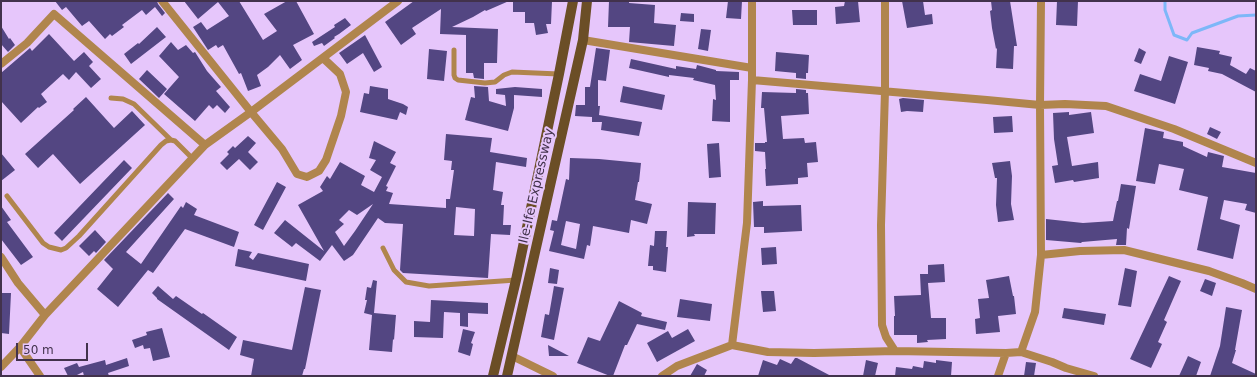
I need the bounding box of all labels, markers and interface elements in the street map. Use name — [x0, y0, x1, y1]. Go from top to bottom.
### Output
street label: Ile-Ife Expressway — [516, 127, 558, 245]
scale bar — [18, 335, 90, 361]
text: 50 m — [23, 343, 54, 357]

